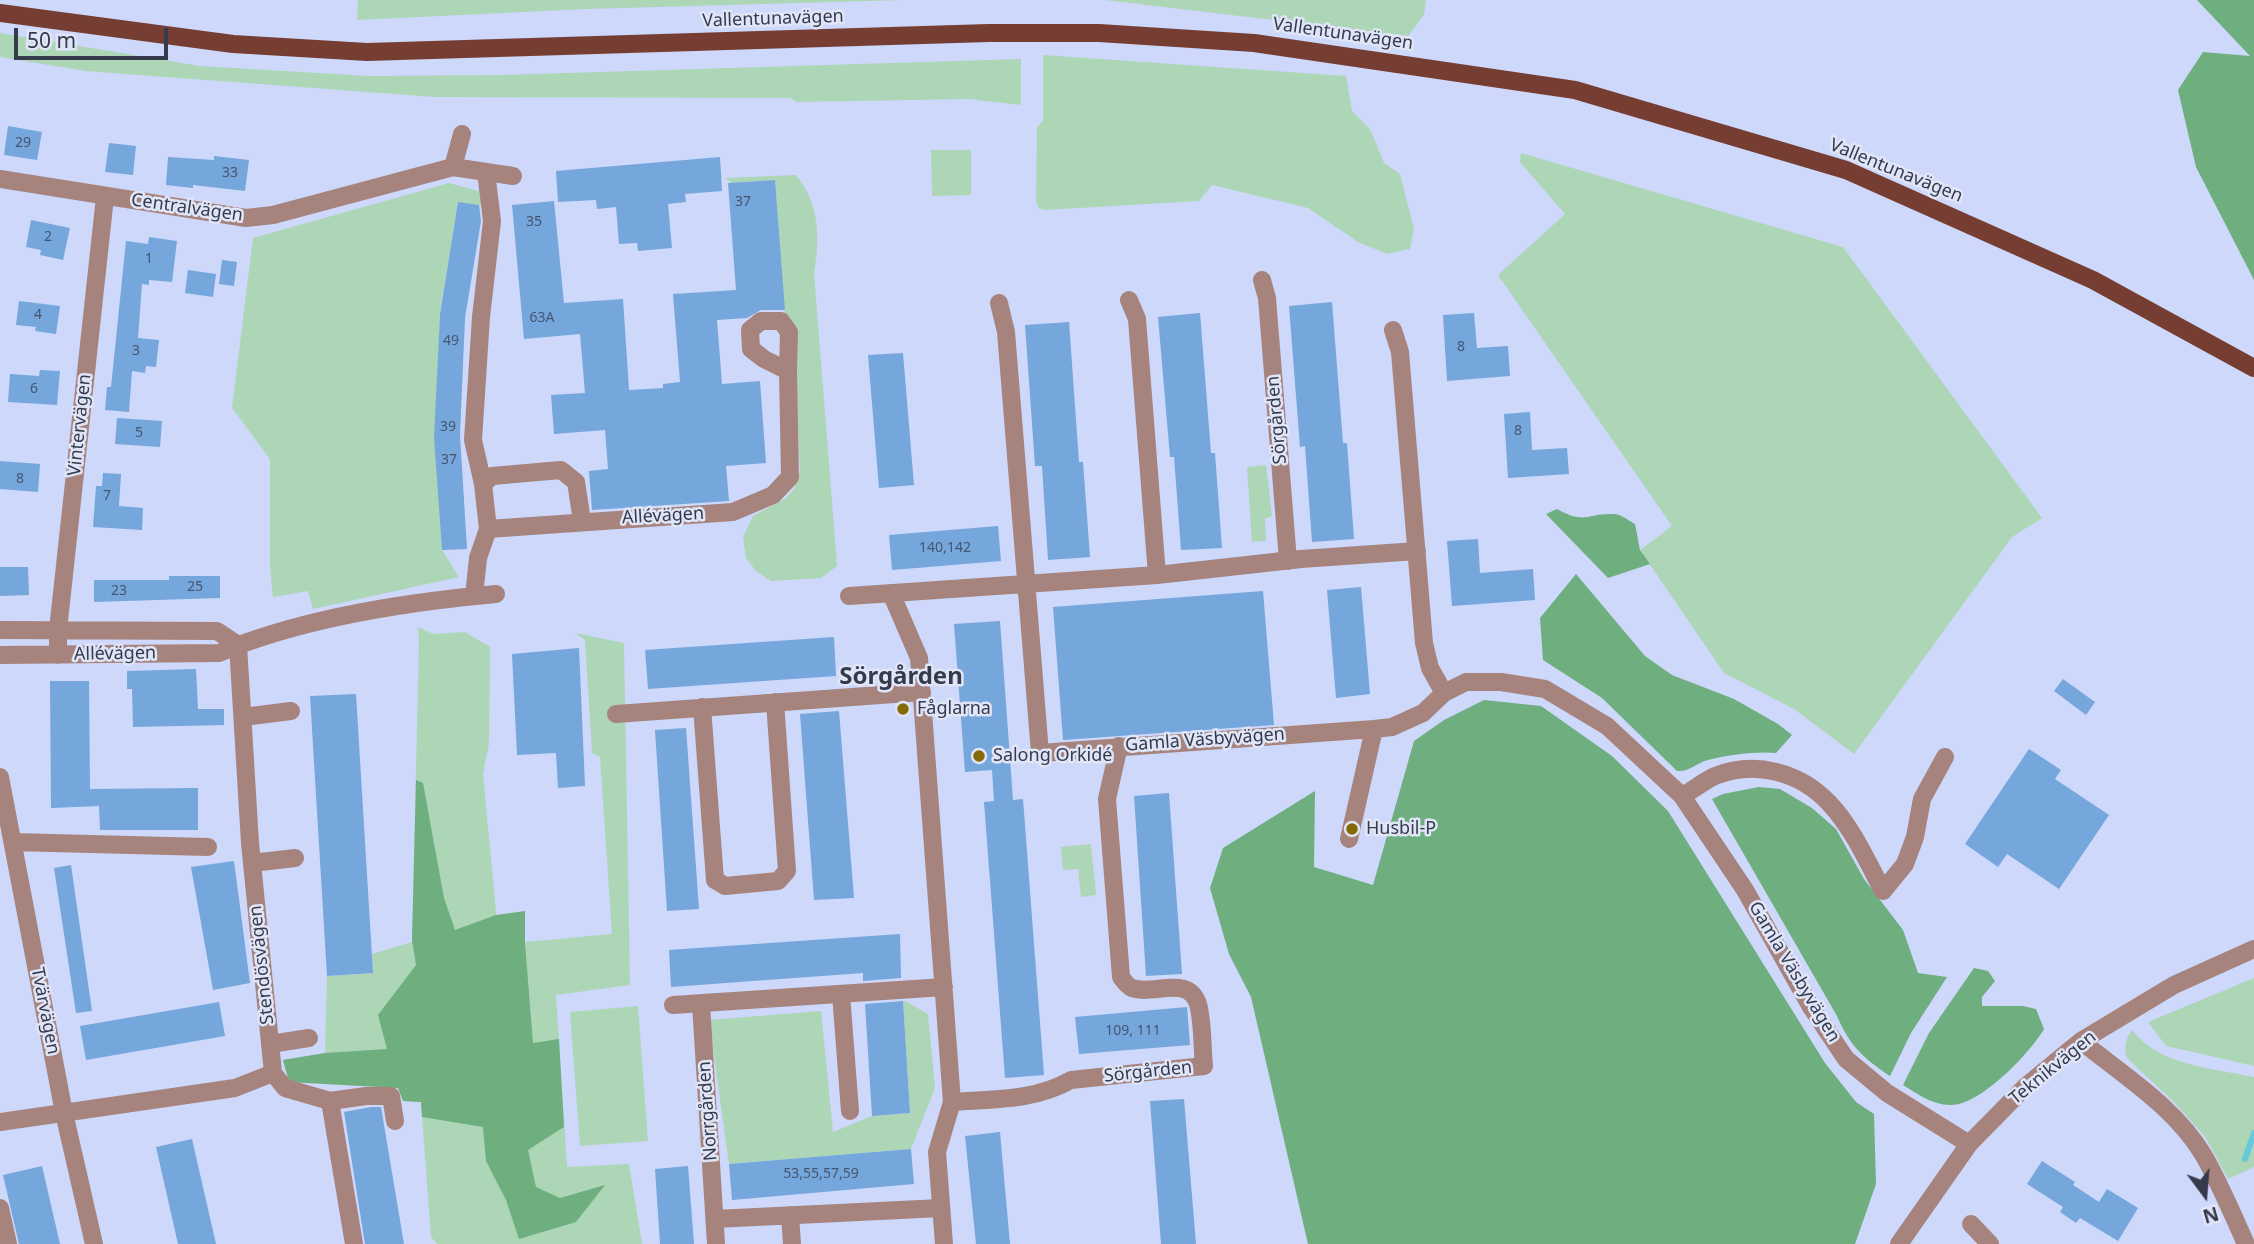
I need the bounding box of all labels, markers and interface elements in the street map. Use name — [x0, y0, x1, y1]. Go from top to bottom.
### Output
street label: Vallentunavägen — [702, 6, 844, 32]
street label: Vallentunavägen — [1271, 13, 1415, 55]
scale bar — [18, 14, 172, 58]
text: 50 m — [27, 26, 76, 54]
street label: Vallentunavägen — [1826, 134, 1966, 208]
house number: 29 — [15, 135, 31, 151]
house number: 33 — [222, 165, 238, 181]
street label: Centralvägen — [130, 189, 244, 227]
house number: 37 — [735, 194, 751, 210]
house number: 35 — [526, 214, 542, 230]
house number: 2 — [44, 229, 52, 245]
house number: 1 — [145, 251, 153, 267]
house number: 4 — [34, 307, 42, 323]
house number: 63A — [530, 310, 554, 326]
house number: 49 — [443, 333, 459, 349]
house number: 8 — [1457, 339, 1465, 355]
house number: 3 — [132, 343, 140, 359]
street label: Vintervägen — [64, 373, 96, 477]
street label: Sörgården — [1262, 375, 1292, 465]
house number: 6 — [30, 381, 38, 397]
house number: 39 — [440, 419, 456, 435]
house number: 8 — [1514, 423, 1522, 439]
house number: 5 — [135, 425, 143, 441]
house number: 37 — [441, 452, 457, 468]
house number: 8 — [16, 471, 24, 487]
house number: 7 — [103, 488, 111, 504]
street label: Allévägen — [621, 503, 705, 529]
house number: 140,142 — [919, 540, 971, 556]
house number: 25 — [187, 579, 203, 595]
house number: 23 — [111, 583, 127, 599]
street label: Allévägen — [74, 642, 156, 666]
district label: Sörgården — [839, 663, 963, 691]
place label: Fåglarna — [917, 698, 991, 720]
marker: Fåglarna — [895, 701, 911, 717]
street label: Gamla Väsbyvägen — [1124, 724, 1286, 756]
place label: Salong Orkidé — [993, 745, 1112, 767]
marker: Salong Orkidé — [971, 748, 987, 764]
place label: Husbil-P — [1366, 818, 1436, 840]
marker: Husbil-P — [1344, 821, 1360, 837]
street label: Gamla Väsbyvägen — [1744, 898, 1844, 1046]
street label: Stendösvägen — [245, 904, 279, 1026]
street label: Tvärvägen — [26, 966, 64, 1056]
house number: 109, 111 — [1105, 1023, 1161, 1039]
street label: Teknikvägen — [2005, 1026, 2101, 1110]
street label: Sörgården — [1103, 1057, 1193, 1087]
street label: Norrgården — [694, 1060, 722, 1162]
north arrow — [2170, 1160, 2240, 1230]
house number: 53,55,57,59 — [783, 1166, 859, 1182]
text: N — [2200, 1201, 2222, 1230]

